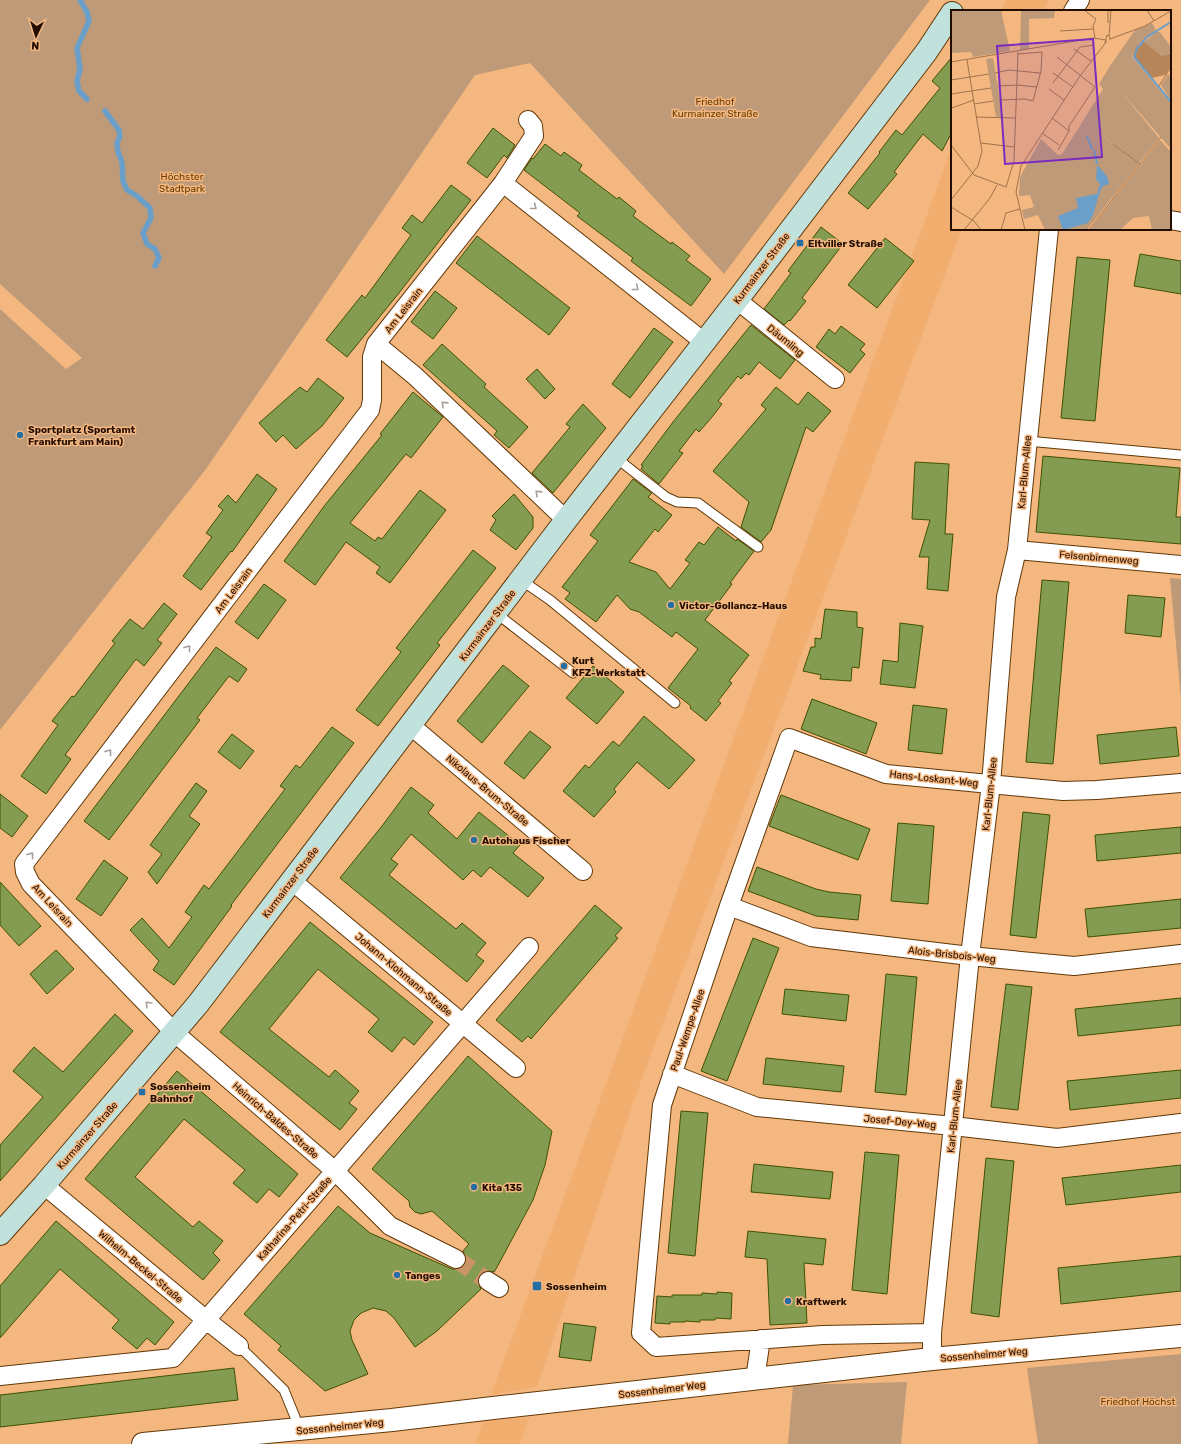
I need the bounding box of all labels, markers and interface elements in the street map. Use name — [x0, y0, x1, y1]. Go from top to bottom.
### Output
inset map — [951, 10, 1171, 230]
north arrow — [16, 16, 56, 56]
text: N — [31, 39, 40, 52]
park label: Friedhof Kurmainzer Straße — [672, 96, 758, 120]
park label: Höchster Stadtpark — [159, 171, 206, 195]
one-way arrow — [529, 202, 536, 209]
street label: Kurmainzer Straße — [731, 230, 793, 307]
marker: Eltviller Straße — [795, 238, 805, 248]
place label: Eltviller Straße — [808, 238, 883, 250]
one-way arrow — [631, 283, 638, 290]
street label: Am Leisrain — [382, 285, 425, 336]
street label: Däumling — [764, 322, 806, 359]
one-way arrow — [441, 401, 449, 408]
place label: Sportplatz (Sportamt Frankfurt am Main) — [28, 424, 136, 448]
marker: Sportplatz (Sportamt Frankfurt am Main) — [15, 430, 25, 440]
street label: Karl-Blum-Allee — [1016, 434, 1034, 509]
one-way arrow — [535, 490, 543, 498]
street label: Felsenbirnenweg — [1059, 549, 1139, 567]
street label: Am Leisrain — [213, 565, 255, 616]
street label: Kurmainzer Straße — [457, 587, 519, 664]
marker: Victor-Gollancz-Haus — [666, 600, 676, 610]
place label: Victor-Gollancz-Haus — [679, 600, 788, 612]
one-way arrow — [183, 646, 190, 653]
place label: Kurt KFZ-Werkstatt — [572, 655, 646, 679]
marker: Kurt KFZ-Werkstatt — [559, 661, 569, 671]
one-way arrow — [105, 749, 112, 756]
street label: Nikolaus-Brum-Straße — [443, 753, 532, 829]
street label: Karl-Blum-Allee — [980, 756, 1000, 831]
street label: Hans-Loskant-Weg — [889, 768, 979, 790]
marker: Autohaus Fischer — [469, 835, 479, 845]
place label: Autohaus Fischer — [482, 835, 571, 847]
street label: Kurmainzer Straße — [260, 844, 322, 921]
one-way arrow — [26, 853, 33, 860]
street label: Am Leisrain — [29, 882, 75, 930]
street label: Johann-Klohmann-Straße — [352, 931, 455, 1019]
street label: Alois-Brisbois-Weg — [907, 944, 996, 966]
street label: Paul-Wempe-Allee — [668, 987, 708, 1073]
one-way arrow — [145, 1001, 153, 1009]
street label: Karl-Blum-Allee — [945, 1078, 965, 1153]
street label: Heinrich-Baldes-Straße — [230, 1080, 321, 1162]
place label: Sossenheim Bahnhof — [150, 1081, 211, 1105]
marker: Sossenheim Bahnhof — [137, 1087, 147, 1097]
street label: Kurmainzer Straße — [55, 1099, 121, 1172]
street label: Josef-Dey-Weg — [863, 1113, 937, 1131]
street label: Katharina-Petri-Straße — [255, 1174, 335, 1263]
marker: Kita 135 — [469, 1182, 479, 1192]
place label: Kita 135 — [482, 1182, 523, 1194]
street label: Wilhelm-Beckel-Straße — [96, 1228, 185, 1306]
marker: Tanges — [392, 1270, 402, 1280]
place label: Tanges — [405, 1270, 441, 1282]
marker: Sossenheim — [531, 1280, 543, 1292]
place label: Sossenheim — [546, 1281, 607, 1293]
marker: Kraftwerk — [783, 1296, 793, 1306]
place label: Kraftwerk — [796, 1296, 847, 1308]
street label: Sossenheimer Weg — [940, 1345, 1028, 1365]
street label: Sossenheimer Weg — [618, 1379, 706, 1401]
park label: Friedhof Höchst — [1101, 1396, 1175, 1408]
street label: Sossenheimer Weg — [296, 1416, 384, 1438]

